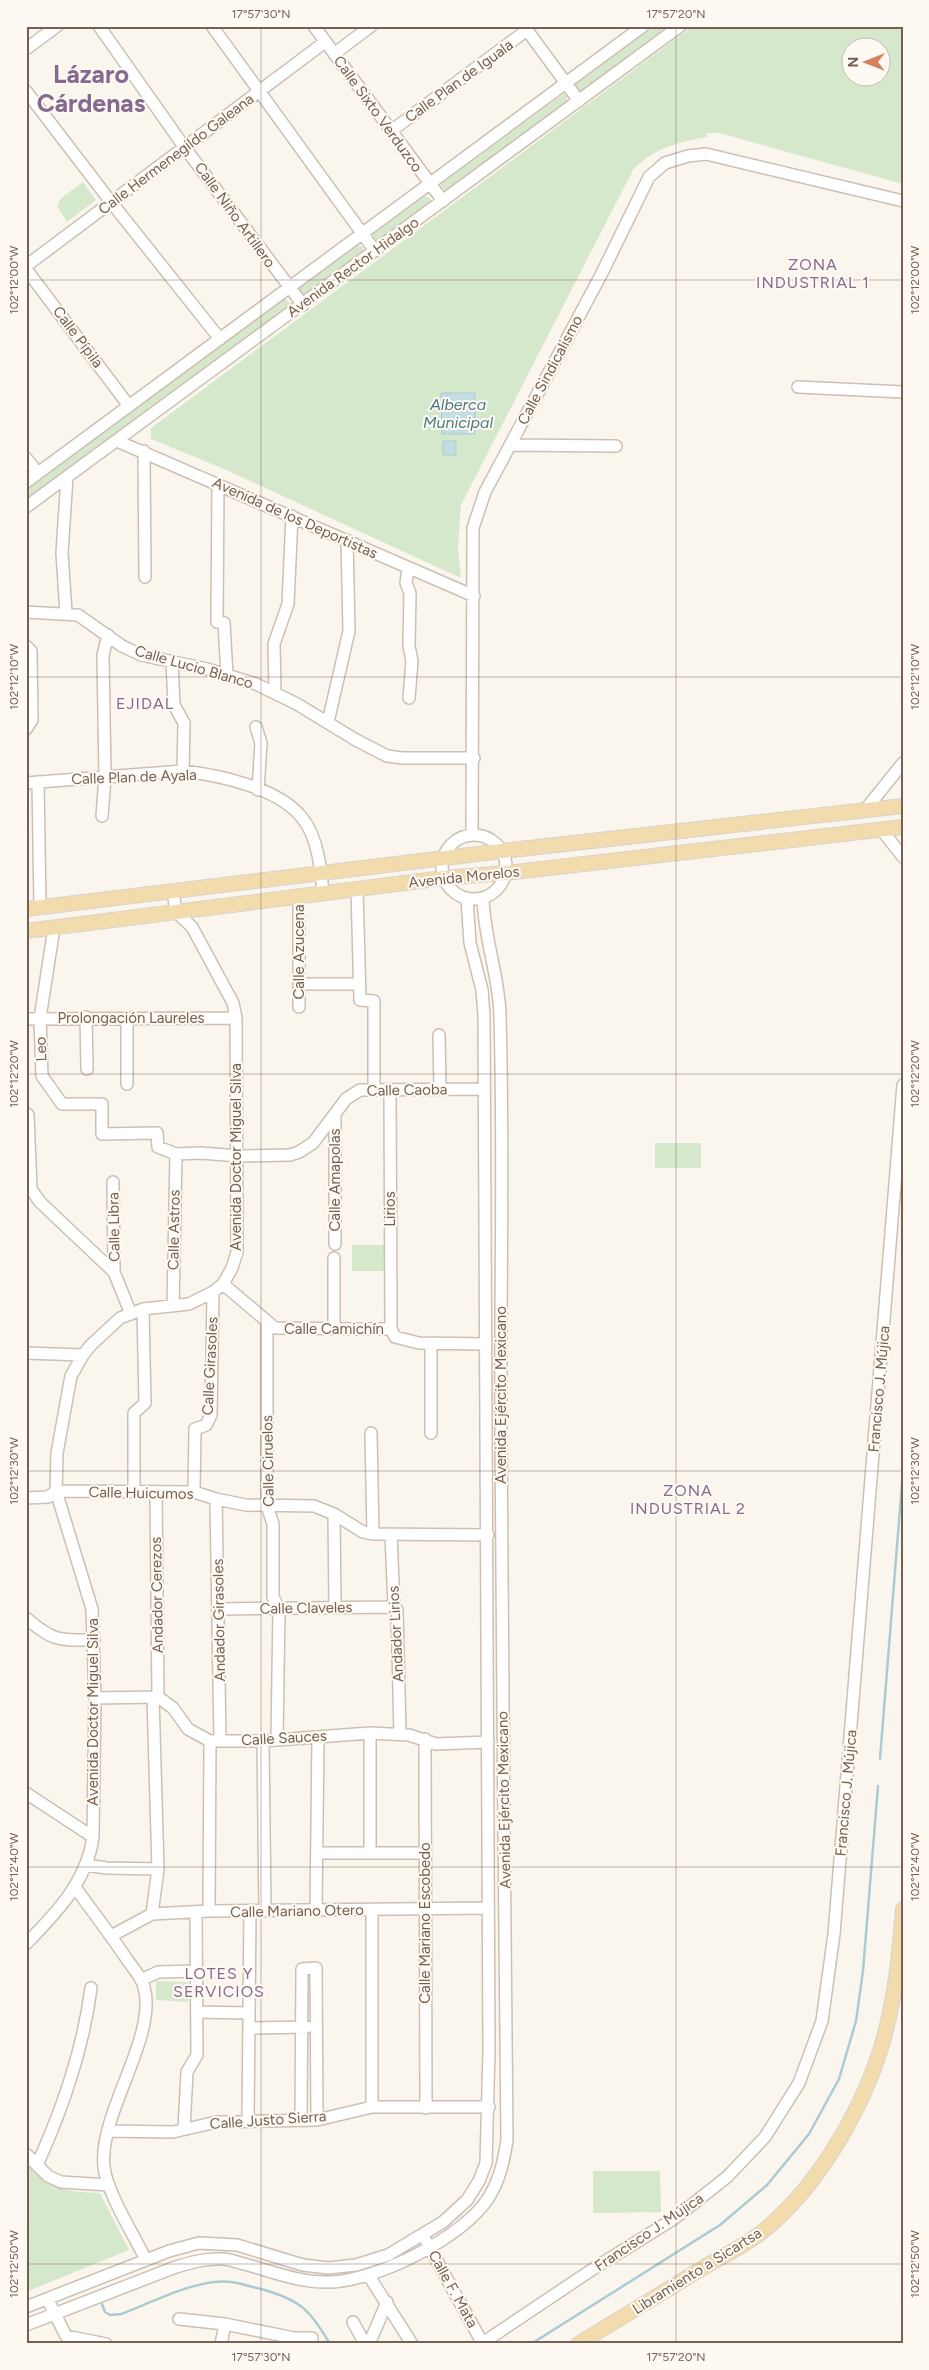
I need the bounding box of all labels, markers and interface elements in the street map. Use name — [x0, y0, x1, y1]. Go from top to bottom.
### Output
text: 17°57'30"N — [232, 7, 290, 21]
text: 17°57'20"N — [646, 7, 706, 21]
street label: Calle Plan de Iguala — [401, 36, 517, 126]
north arrow — [842, 38, 892, 88]
street label: Calle Sixto Verduzco — [330, 52, 426, 176]
text: N — [845, 57, 862, 67]
district label: Lázaro Cárdenas — [37, 59, 146, 118]
street label: Calle Hermenegildo Galeana — [95, 90, 257, 218]
street label: Calle Niño Artillero — [191, 159, 279, 271]
street label: Avenida Rector Hidalgo — [284, 213, 423, 321]
text: 102°12'00"W — [7, 245, 21, 314]
text: 102°12'00"W — [908, 245, 922, 314]
district label: ZONA INDUSTRIAL 1 — [756, 255, 870, 292]
street label: Calle Pípila — [49, 303, 107, 371]
street label: Calle Sindicalismo — [514, 312, 587, 428]
water label: Alberca Municipal — [423, 395, 493, 432]
street label: Avenida de los Deportistas — [210, 473, 380, 563]
street label: Calle Lucio Blanco — [133, 641, 256, 693]
text: 102°12'10"W — [7, 644, 21, 710]
text: 102°12'10"W — [908, 644, 922, 710]
district label: EJIDAL — [116, 694, 174, 713]
street label: Calle Plan de Ayala — [71, 766, 197, 788]
street label: Avenida Morelos — [408, 862, 520, 892]
street label: Calle Azucena — [290, 904, 308, 1000]
street label: Prolongación Laureles — [57, 1009, 205, 1027]
street label: Leo — [32, 1036, 50, 1062]
text: 102°12'20"W — [7, 1040, 21, 1108]
text: 102°12'20"W — [908, 1040, 922, 1108]
street label: Avenida Doctor Miguel Silva — [227, 1063, 245, 1251]
street label: Calle Caoba — [367, 1080, 447, 1100]
street label: Calle Amapolas — [326, 1128, 344, 1232]
street label: Calle Astros — [164, 1190, 184, 1270]
street label: Lirios — [381, 1191, 399, 1227]
street label: Calle Libra — [104, 1192, 124, 1262]
street label: Avenida Ejército Mexicano — [492, 1306, 510, 1484]
street label: Calle Girasoles — [198, 1316, 222, 1416]
street label: Calle Camichín — [284, 1320, 384, 1338]
street label: Francisco J. Mújica — [864, 1325, 894, 1453]
street label: Calle Ciruelos — [258, 1415, 278, 1507]
text: 102°12'30"W — [7, 1437, 21, 1505]
text: 102°12'30"W — [908, 1437, 922, 1505]
district label: ZONA INDUSTRIAL 2 — [630, 1481, 746, 1518]
street label: Calle Huicumos — [88, 1483, 194, 1503]
street label: Andador Cerezos — [147, 1537, 167, 1653]
street label: Andador Girasoles — [209, 1558, 229, 1682]
street label: Andador Lirios — [384, 1585, 408, 1683]
street label: Calle Claveles — [259, 1598, 353, 1618]
street label: Avenida Doctor Miguel Silva — [84, 1618, 102, 1806]
street label: Avenida Ejército Mexicano — [493, 1711, 515, 1889]
street label: Calle Sauces — [241, 1727, 327, 1749]
street label: Francisco J. Mújica — [831, 1729, 861, 1857]
text: 102°12'40"W — [7, 1832, 21, 1901]
text: 102°12'40"W — [908, 1832, 922, 1901]
street label: Calle Mariano Escobedo — [416, 1842, 434, 2004]
street label: Calle Mariano Otero — [230, 1901, 364, 1921]
district label: LOTES Y SERVICIOS — [173, 1964, 265, 2001]
street label: Calle Justo Sierra — [209, 2107, 327, 2133]
street label: Francisco J. Mújica — [591, 2189, 707, 2275]
street label: Libramiento a Sicartsa — [629, 2224, 765, 2318]
text: 102°12'50"W — [7, 2230, 21, 2298]
text: 102°12'50"W — [908, 2230, 922, 2298]
street label: Calle F. Mata — [424, 2247, 482, 2331]
text: 17°57'30"N — [232, 2350, 290, 2364]
text: 17°57'20"N — [646, 2350, 706, 2364]

